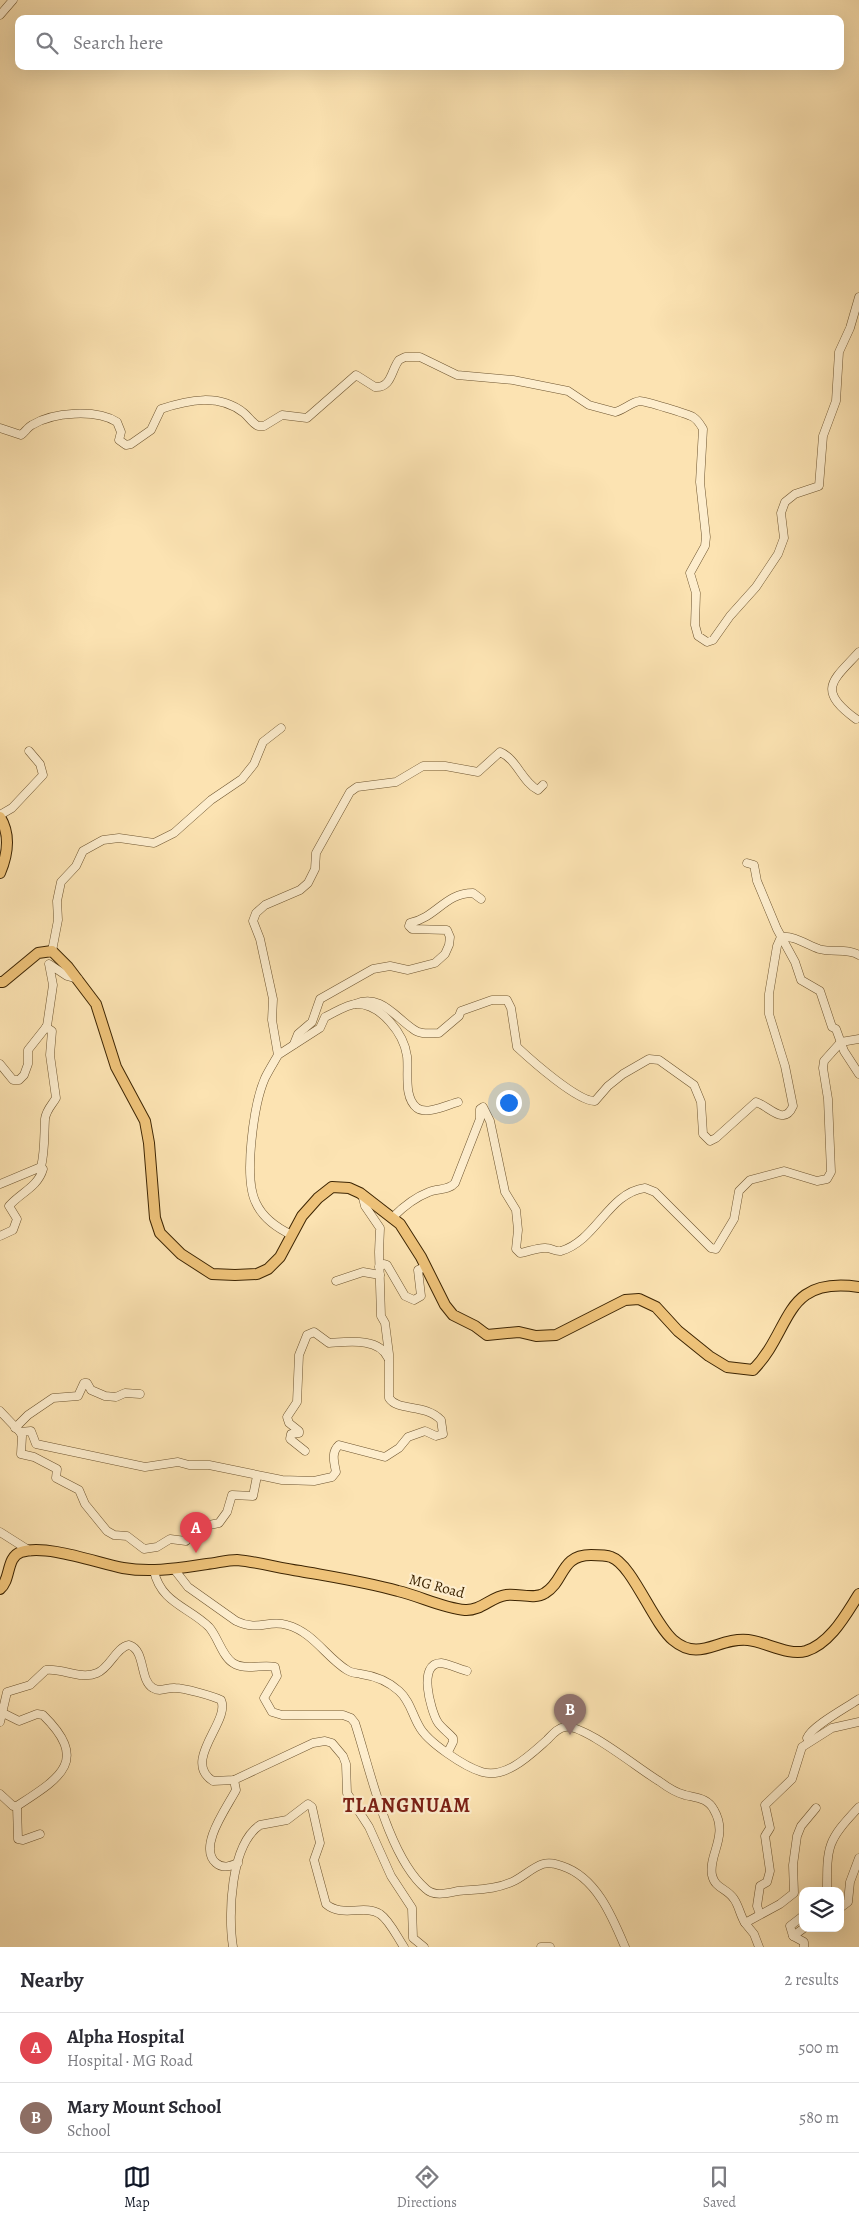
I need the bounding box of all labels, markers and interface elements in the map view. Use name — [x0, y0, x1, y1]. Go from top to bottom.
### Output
search box — [15, 15, 844, 70]
icon: search — [33, 29, 61, 57]
text: Search here — [73, 30, 163, 56]
your location — [496, 1090, 522, 1116]
pin: A — [180, 1512, 212, 1553]
street label: MG Road — [407, 1569, 468, 1603]
pin: B — [554, 1694, 586, 1735]
district label: TLANGNUAM — [343, 1792, 471, 1819]
map controls — [799, 1887, 844, 1932]
button: layers — [799, 1887, 844, 1932]
text: Nearby — [20, 1966, 83, 1994]
text: 2 results — [784, 1969, 839, 1991]
text: Alpha Hospital — [67, 2024, 184, 2050]
text: A — [31, 2037, 41, 2059]
text: 500 m — [799, 2037, 839, 2059]
text: Hospital · MG Road — [67, 2050, 193, 2072]
text: Mary Mount School — [67, 2094, 221, 2120]
text: B — [31, 2107, 41, 2129]
text: 580 m — [799, 2107, 839, 2129]
text: School — [67, 2120, 110, 2142]
tab: Map — [123, 2163, 151, 2212]
tab: Directions — [397, 2163, 457, 2212]
tab: Saved — [703, 2163, 736, 2212]

